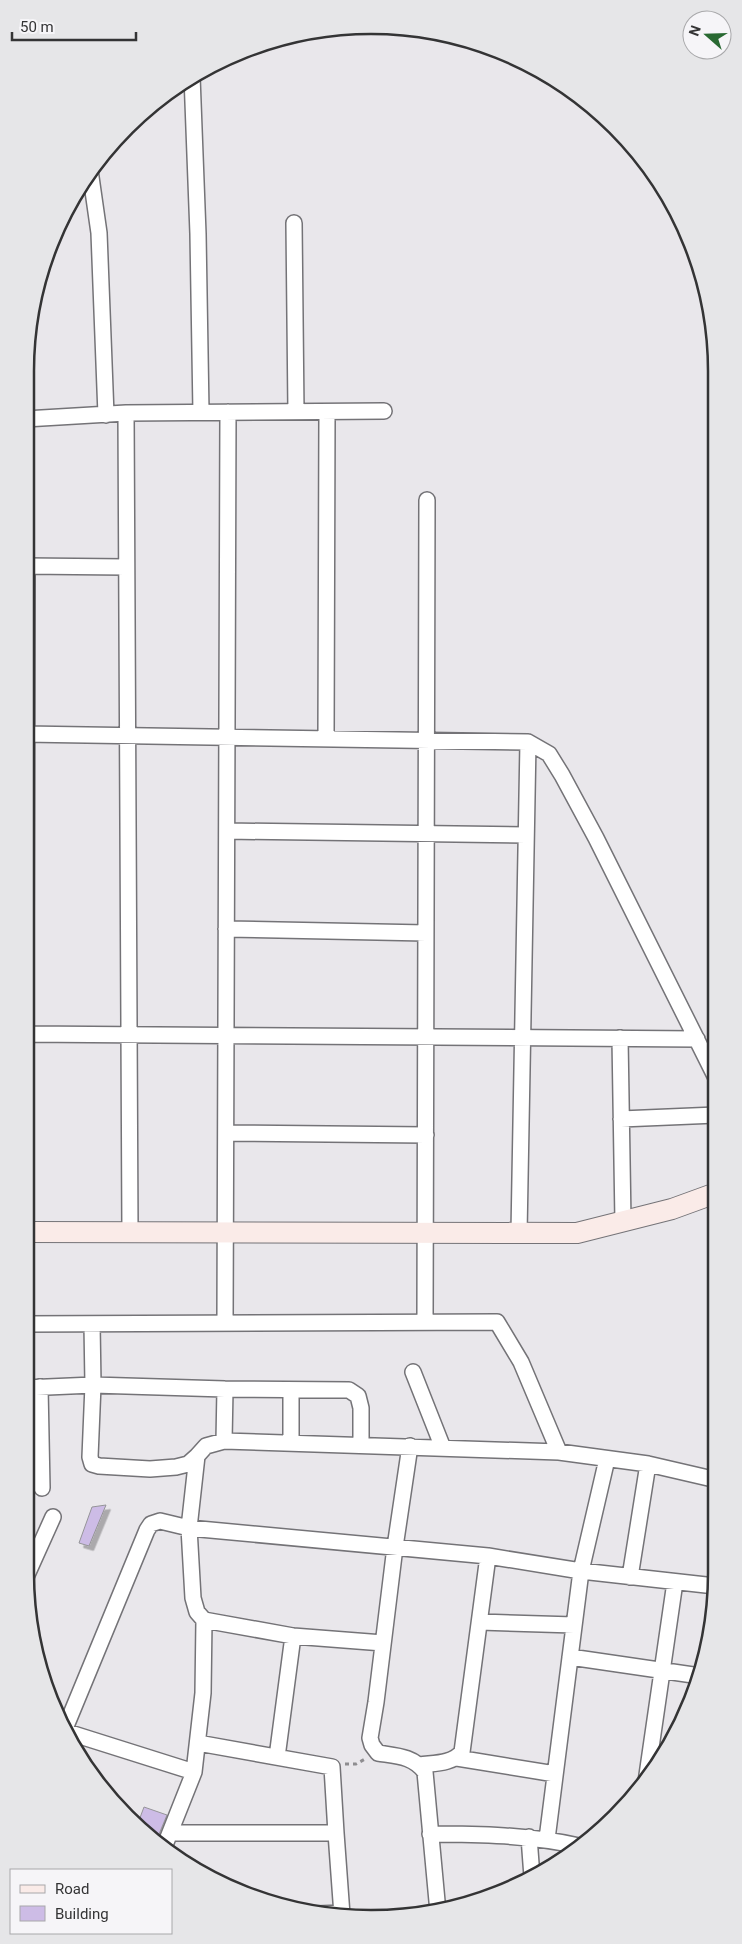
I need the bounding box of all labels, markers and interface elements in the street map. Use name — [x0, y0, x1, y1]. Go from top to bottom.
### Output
scale bar — [12, 10, 136, 42]
north arrow — [682, 10, 732, 60]
text: 50 m — [20, 18, 54, 36]
text: N — [686, 23, 704, 38]
legend — [10, 1869, 172, 1934]
text: Road — [55, 1880, 89, 1898]
text: Building — [55, 1905, 109, 1923]

